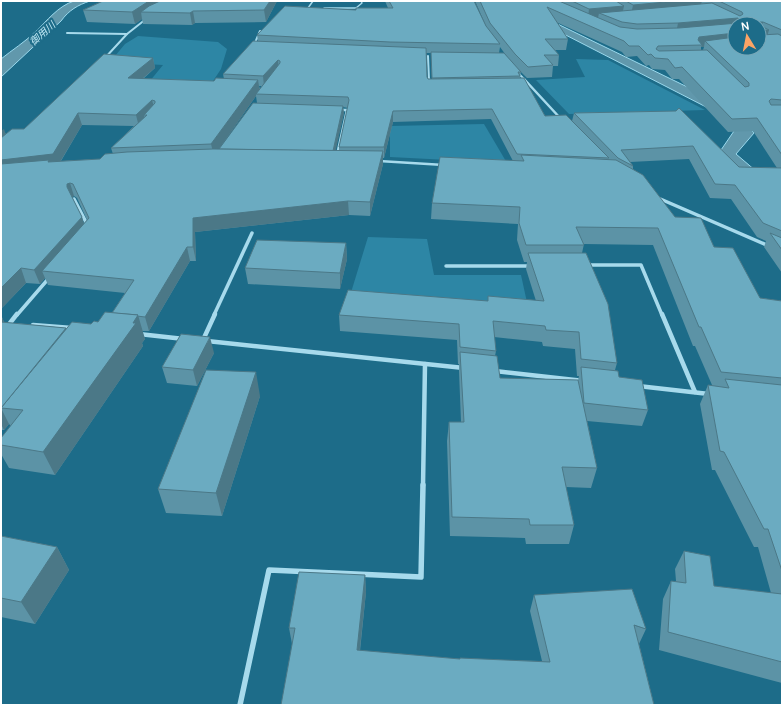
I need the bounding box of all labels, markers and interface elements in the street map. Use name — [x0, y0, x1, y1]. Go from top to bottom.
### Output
north arrow — [727, 16, 767, 56]
water label: 御用川 — [26, 17, 59, 48]
text: N — [740, 18, 750, 34]

